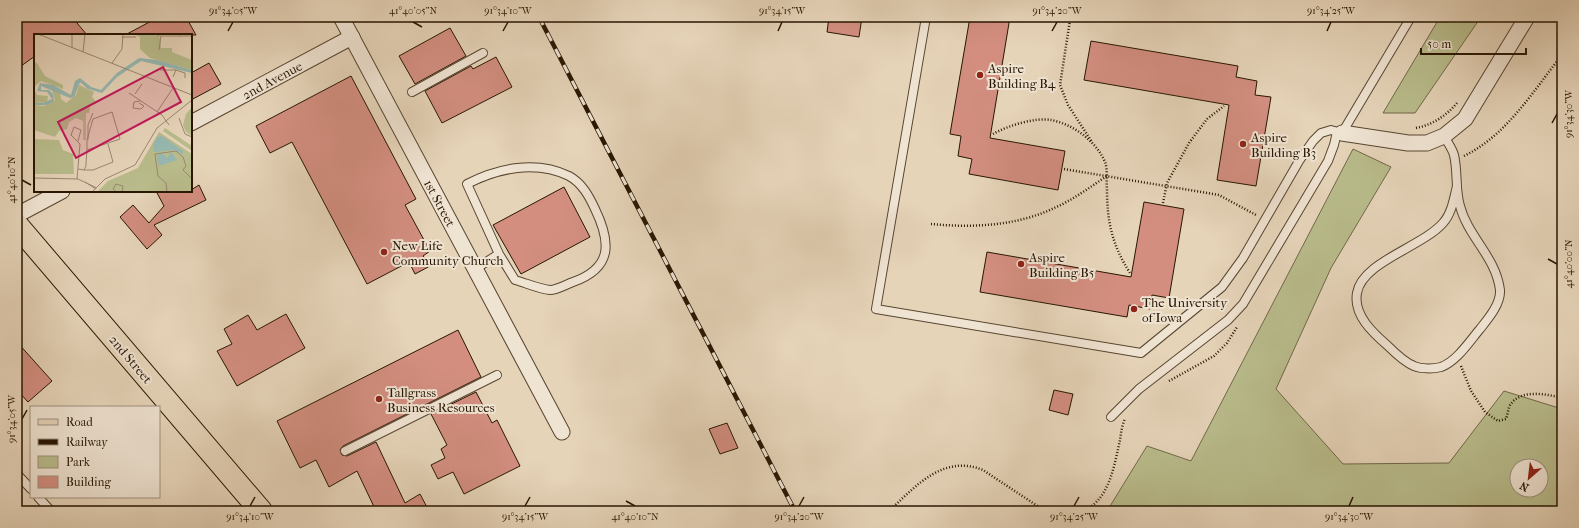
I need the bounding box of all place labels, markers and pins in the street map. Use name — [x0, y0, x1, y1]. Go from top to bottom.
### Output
place label: Aspire Building B4 — [987, 61, 1056, 91]
marker: Aspire Building B4 — [975, 70, 985, 80]
place label: Aspire Building B3 — [1250, 130, 1316, 160]
marker: Aspire Building B3 — [1238, 139, 1248, 149]
place label: New Life Community Church — [392, 238, 504, 268]
marker: New Life Community Church — [379, 247, 389, 257]
place label: Aspire Building B5 — [1028, 250, 1095, 280]
marker: Aspire Building B5 — [1016, 259, 1026, 269]
place label: The University of Iowa — [1142, 295, 1228, 325]
marker: The University of Iowa — [1129, 304, 1139, 314]
place label: Tallgrass Business Resources — [387, 385, 495, 415]
marker: Tallgrass Business Resources — [374, 394, 384, 404]

